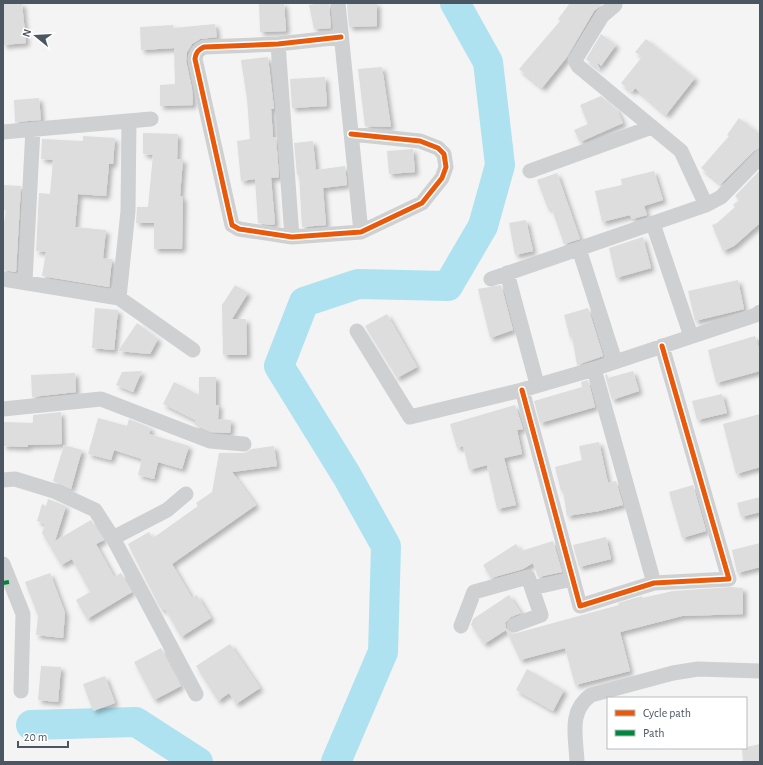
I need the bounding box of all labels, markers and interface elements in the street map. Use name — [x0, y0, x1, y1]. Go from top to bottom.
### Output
north arrow — [16, 16, 56, 56]
text: N — [21, 28, 33, 38]
legend — [607, 697, 747, 749]
text: Cycle path — [643, 707, 691, 720]
scale bar — [18, 723, 68, 749]
text: Path — [643, 727, 665, 739]
text: 20 m — [24, 731, 47, 743]

